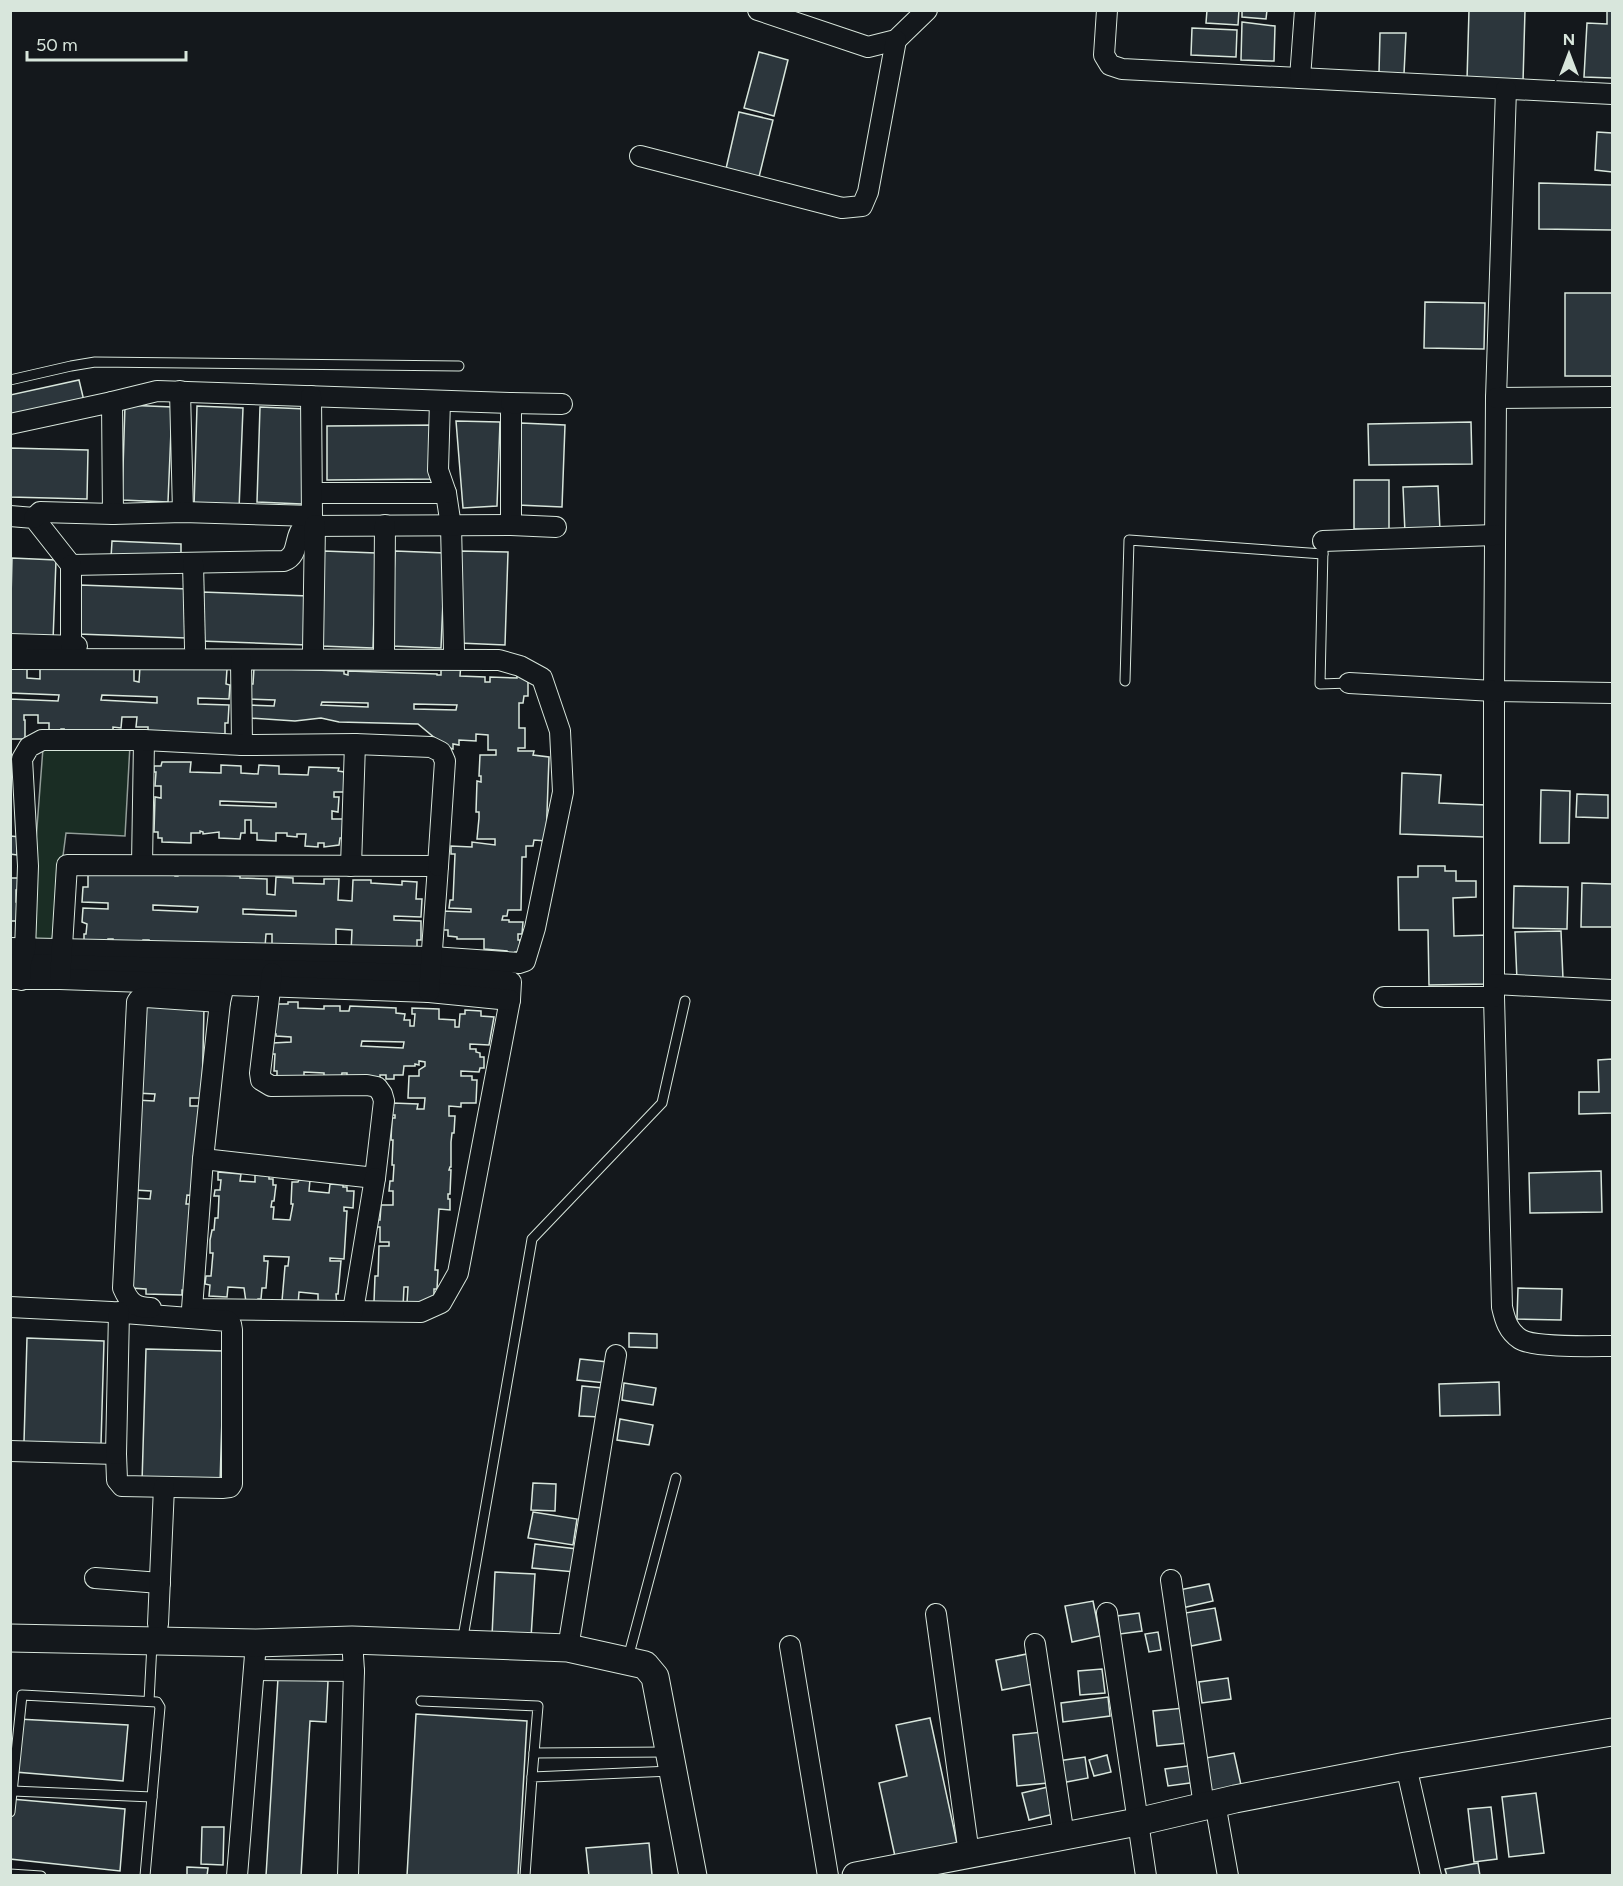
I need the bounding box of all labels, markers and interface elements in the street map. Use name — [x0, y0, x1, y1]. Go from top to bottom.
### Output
scale bar — [27, 24, 186, 62]
north arrow — [1539, 24, 1599, 84]
text: N — [1563, 30, 1575, 49]
text: 50 m — [36, 34, 78, 56]

